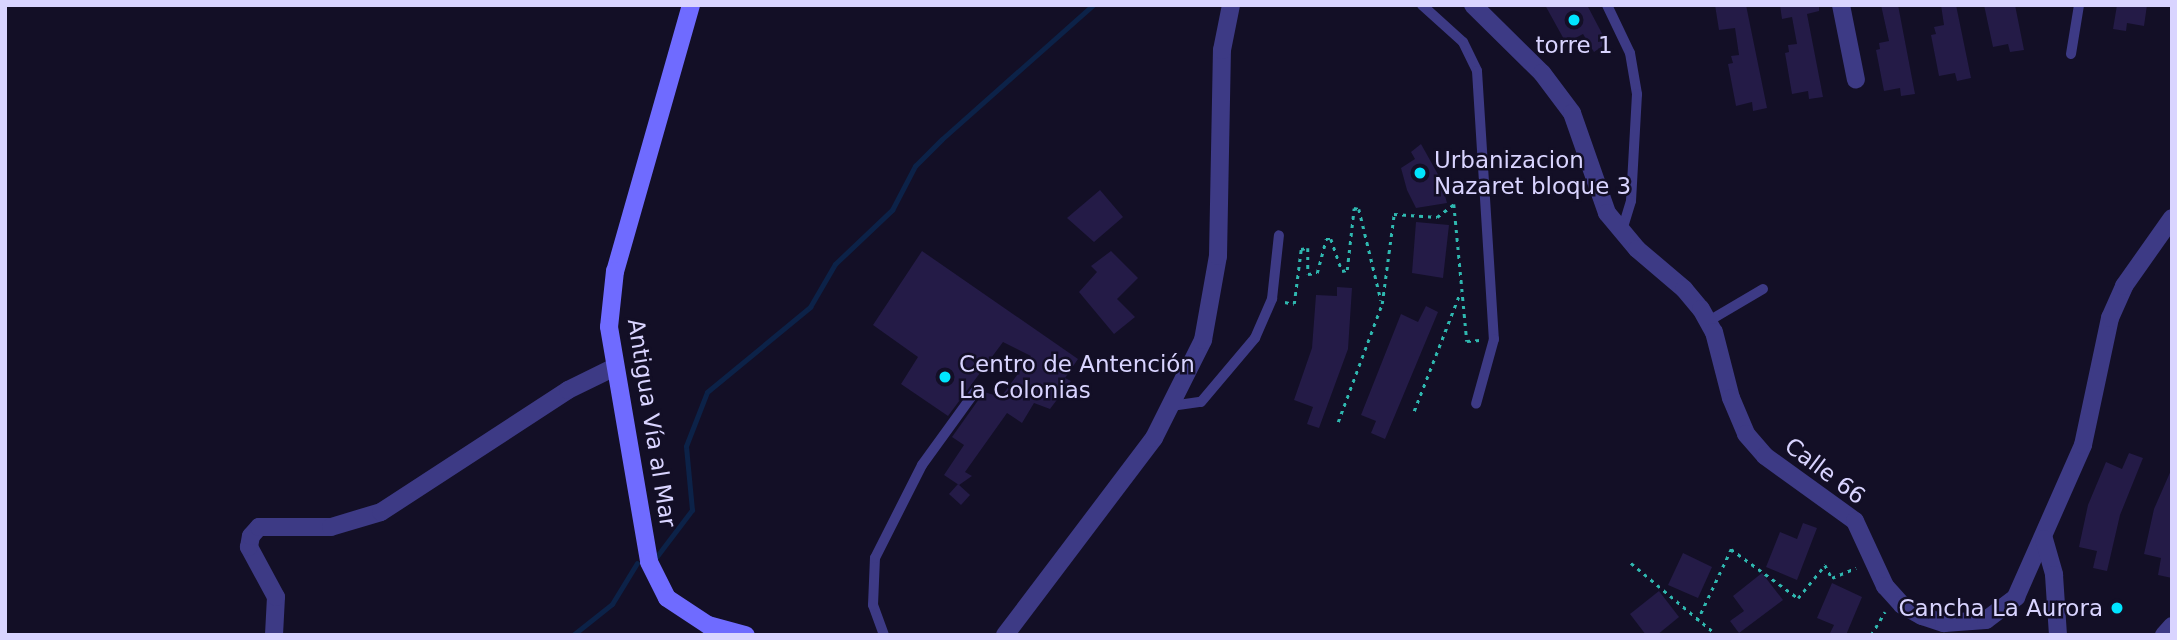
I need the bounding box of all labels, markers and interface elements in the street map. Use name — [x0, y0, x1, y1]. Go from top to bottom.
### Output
marker: torre 1 — [1566, 12, 1582, 28]
place label: torre 1 — [1535, 31, 1613, 59]
place label: Urbanizacion Nazaret bloque 3 — [1434, 146, 1631, 200]
marker: Urbanizacion Nazaret bloque 3 — [1412, 165, 1428, 181]
street label: Antigua Vía al Mar — [622, 317, 682, 529]
place label: Centro de Antención La Colonias — [959, 350, 1195, 404]
marker: Centro de Antención La Colonias — [937, 369, 953, 385]
street label: Calle 66 — [1779, 432, 1871, 510]
place label: Cancha La Aurora — [1899, 594, 2103, 622]
marker: Cancha La Aurora — [2109, 600, 2125, 616]

